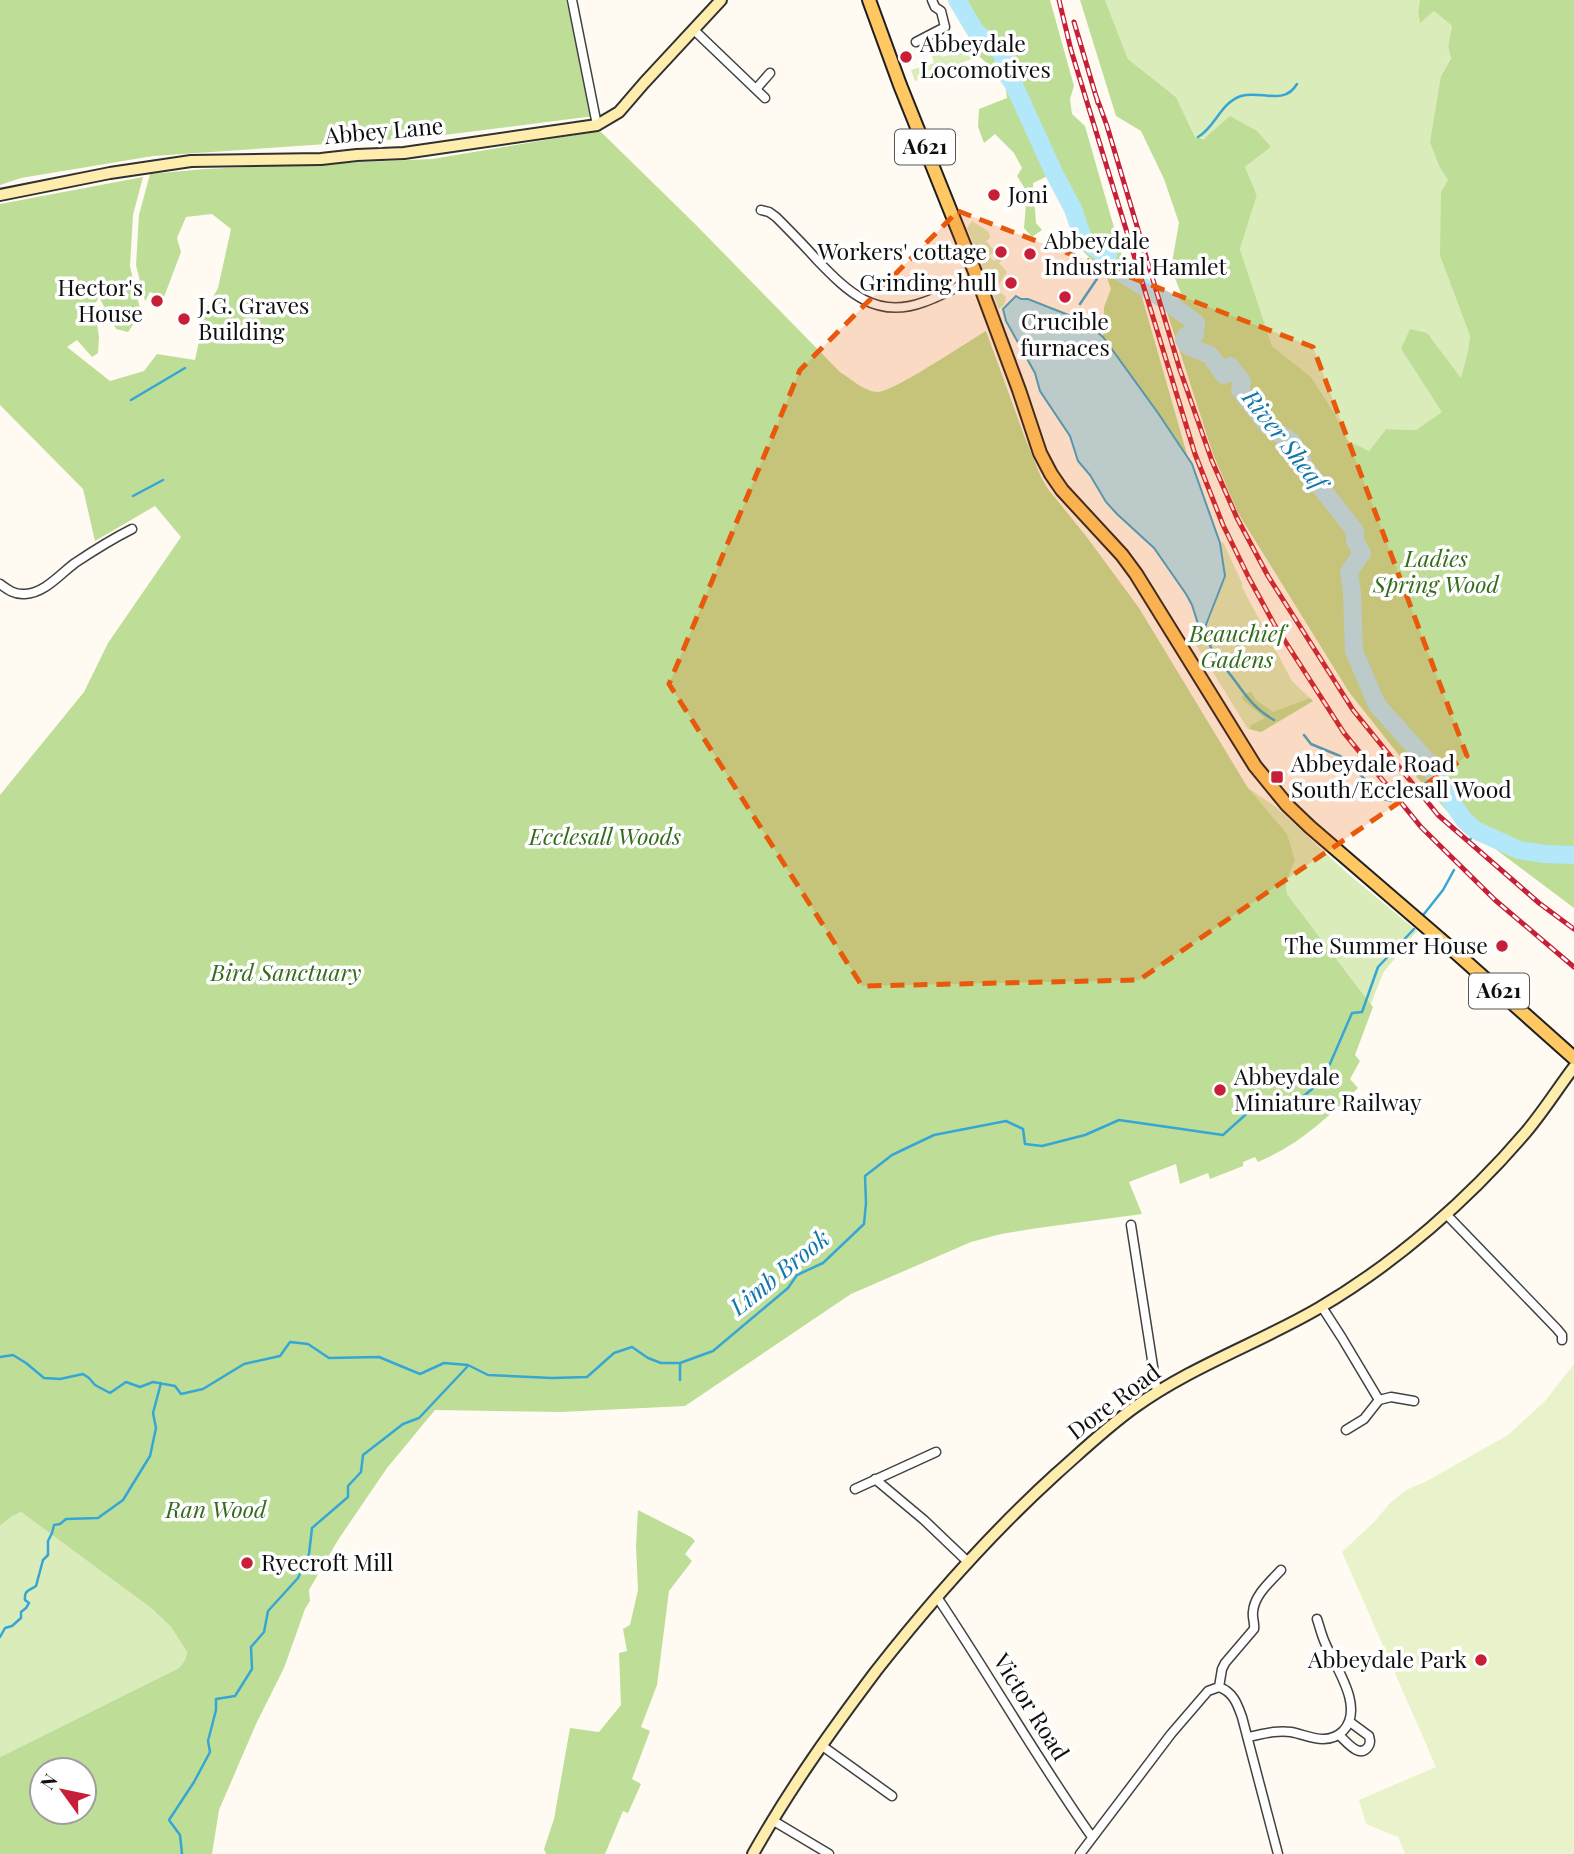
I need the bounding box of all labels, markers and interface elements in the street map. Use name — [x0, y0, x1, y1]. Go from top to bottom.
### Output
place label: Abbeydale Locomotives — [919, 27, 1051, 84]
marker: Abbeydale Locomotives — [898, 49, 914, 65]
street label: Abbey Lane — [322, 109, 444, 150]
road number: A621 — [895, 130, 955, 164]
place label: Joni — [1007, 178, 1048, 209]
marker: Joni — [986, 187, 1002, 203]
place label: Abbeydale Industrial Hamlet — [1043, 224, 1228, 281]
place label: Workers' cottage — [816, 235, 987, 266]
marker: Workers' cottage — [993, 244, 1009, 260]
marker: Abbeydale Industrial Hamlet — [1022, 246, 1038, 262]
place label: Grinding hull — [859, 266, 997, 297]
place label: Hector's House — [58, 271, 143, 328]
marker: Grinding hull — [1003, 275, 1019, 291]
place label: J.G. Graves Building — [197, 289, 309, 346]
marker: Crucible furnaces — [1057, 289, 1073, 305]
marker: Hector's House — [149, 293, 165, 309]
place label: Crucible furnaces — [1020, 305, 1110, 362]
marker: J.G. Graves Building — [176, 311, 192, 327]
water label: River Sheaf — [1236, 381, 1338, 499]
park label: Ladies Spring Wood — [1372, 542, 1499, 599]
park label: Beauchief Gadens — [1188, 617, 1290, 674]
place label: Abbeydale Road South/Ecclesall Wood — [1290, 747, 1512, 804]
marker: Abbeydale Road South/Ecclesall Wood — [1269, 769, 1285, 785]
park label: Ecclesall Woods — [528, 820, 681, 851]
place label: The Summer House — [1284, 929, 1488, 960]
marker: The Summer House — [1494, 938, 1510, 954]
park label: Bird Sanctuary — [210, 956, 361, 987]
road number: A621 — [1469, 974, 1529, 1009]
place label: Abbeydale Miniature Railway — [1233, 1060, 1422, 1117]
marker: Abbeydale Miniature Railway — [1212, 1082, 1228, 1098]
water label: Limb Brook — [721, 1221, 835, 1322]
street label: Dore Road — [1060, 1356, 1166, 1446]
park label: Ran Wood — [165, 1493, 267, 1524]
place label: Ryecroft Mill — [261, 1546, 394, 1577]
marker: Ryecroft Mill — [239, 1555, 255, 1571]
place label: Abbeydale Park — [1307, 1643, 1467, 1674]
street label: Victor Road — [987, 1646, 1077, 1765]
marker: Abbeydale Park — [1473, 1652, 1489, 1668]
north arrow — [28, 1756, 98, 1826]
text: N — [33, 1768, 63, 1794]

